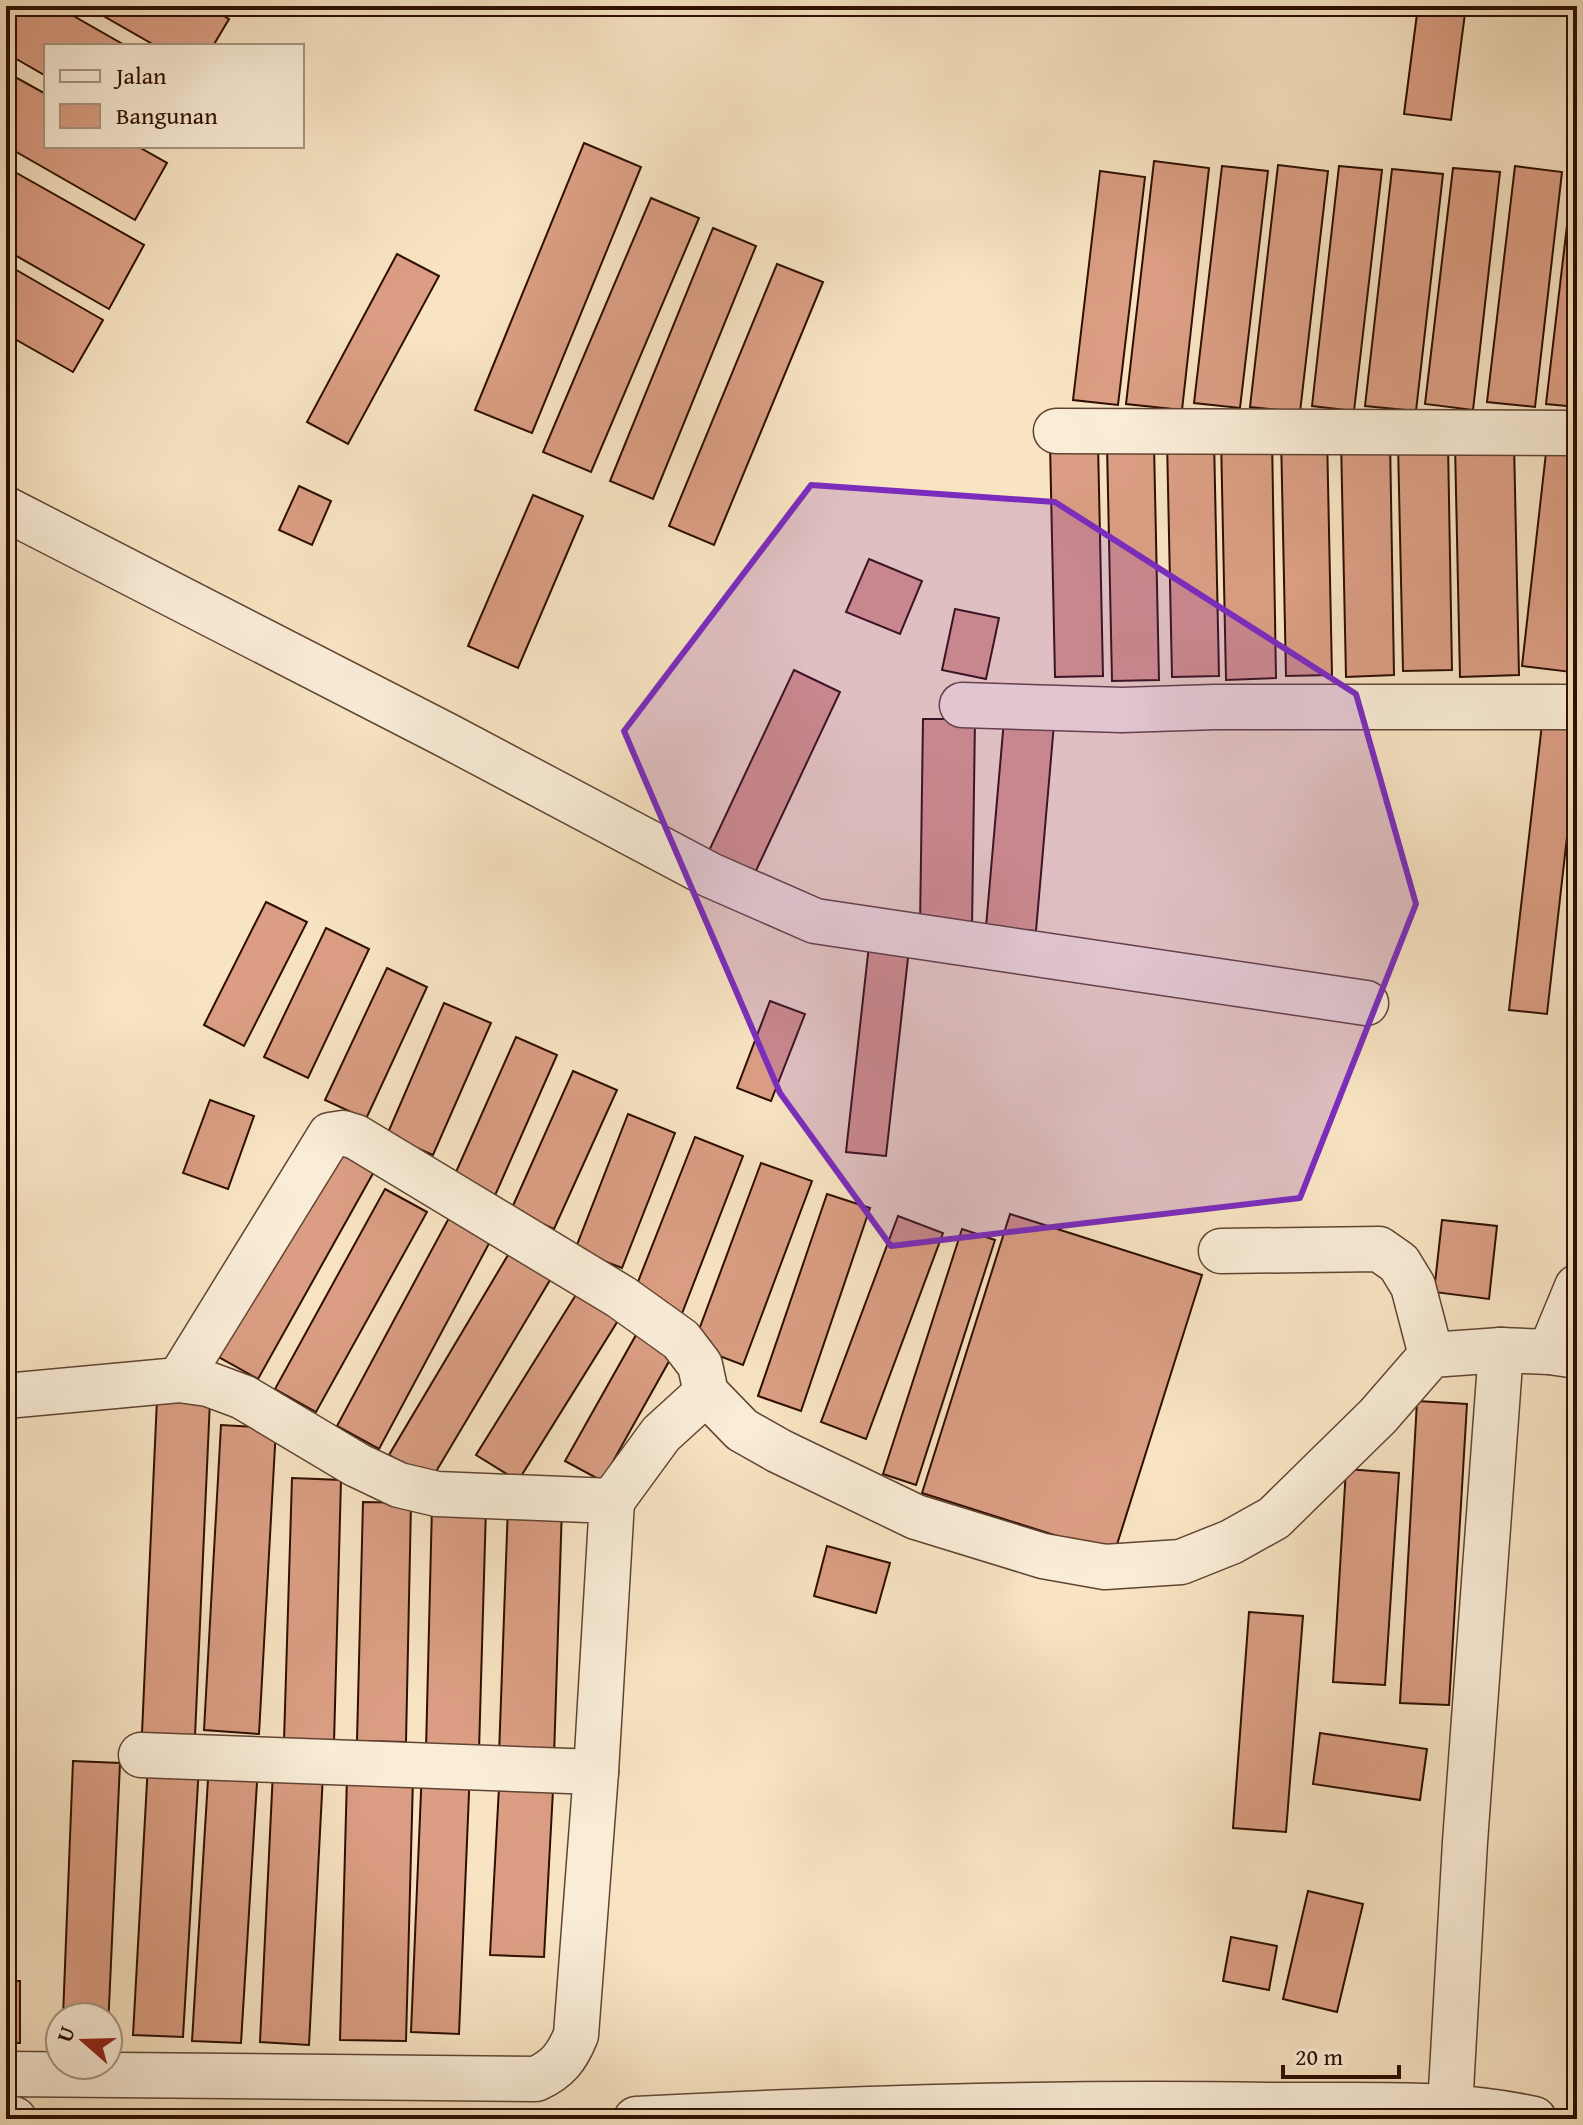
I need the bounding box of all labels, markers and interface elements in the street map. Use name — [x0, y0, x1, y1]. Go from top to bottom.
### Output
legend — [44, 44, 304, 148]
text: Jalan — [113, 58, 167, 93]
text: Bangunan — [116, 98, 218, 133]
north arrow — [44, 2001, 124, 2081]
text: U — [48, 2022, 83, 2047]
scale bar — [1283, 2029, 1399, 2079]
text: 20 m — [1295, 2039, 1343, 2074]

